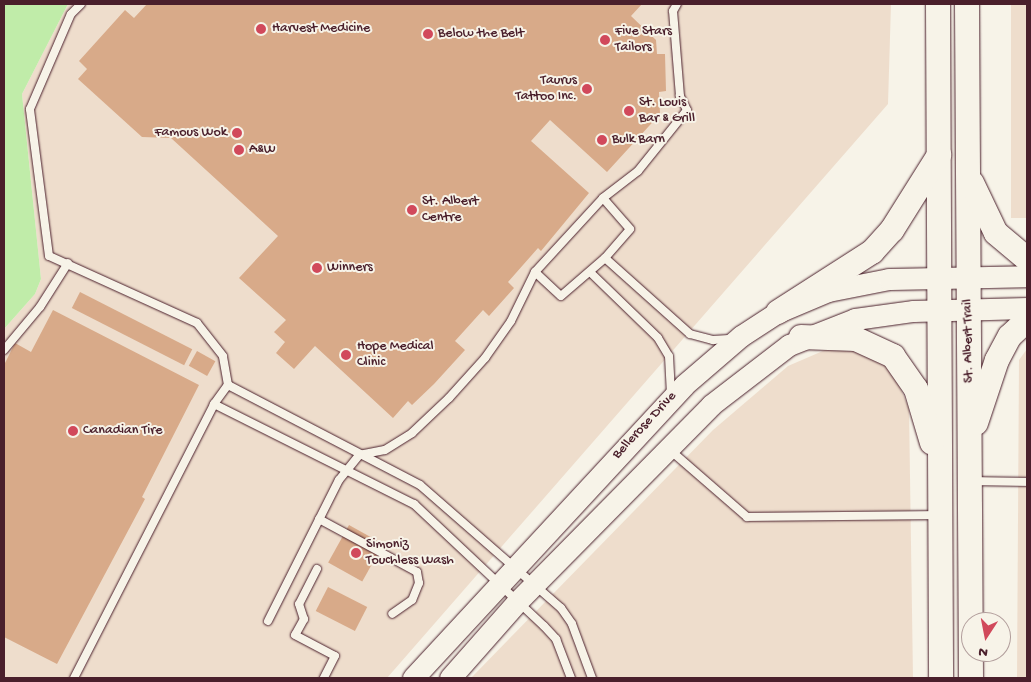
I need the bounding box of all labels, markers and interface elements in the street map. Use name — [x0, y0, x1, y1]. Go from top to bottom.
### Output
place label: Harvest Medicine — [272, 21, 370, 37]
marker: Harvest Medicine — [254, 22, 268, 36]
place label: Five Stars Tailors — [615, 24, 672, 56]
place label: Below the Belt — [438, 26, 524, 42]
marker: Below the Belt — [422, 28, 434, 40]
marker: Five Stars Tailors — [599, 34, 611, 46]
place label: Taurus Tattoo Inc. — [515, 73, 577, 105]
marker: Taurus Tattoo Inc. — [581, 83, 593, 95]
place label: St. Louis Bar & Grill — [639, 95, 695, 128]
marker: St. Louis Bar & Grill — [623, 105, 635, 117]
place label: Famous Wok — [154, 125, 227, 141]
marker: Famous Wok — [231, 127, 243, 139]
place label: Bulk Barn — [612, 132, 665, 148]
marker: Bulk Barn — [596, 134, 608, 146]
place label: A&W — [249, 142, 276, 158]
marker: A&W — [233, 144, 245, 156]
place label: St. Albert Centre — [422, 194, 479, 226]
marker: St. Albert Centre — [406, 204, 418, 216]
place label: Winners — [327, 260, 373, 276]
marker: Winners — [311, 262, 323, 274]
street label: St. Albert Trail — [960, 299, 978, 383]
place label: Hope Medical Clinic — [357, 339, 433, 372]
marker: Hope Medical Clinic — [339, 348, 353, 362]
street label: Bellerose Drive — [609, 389, 681, 463]
place label: Canadian Tire — [83, 423, 162, 439]
marker: Canadian Tire — [67, 425, 79, 437]
place label: Simoniz Touchless Wash — [366, 537, 454, 570]
marker: Simoniz Touchless Wash — [350, 547, 362, 559]
north arrow — [961, 612, 1011, 662]
text: N — [977, 642, 989, 660]

